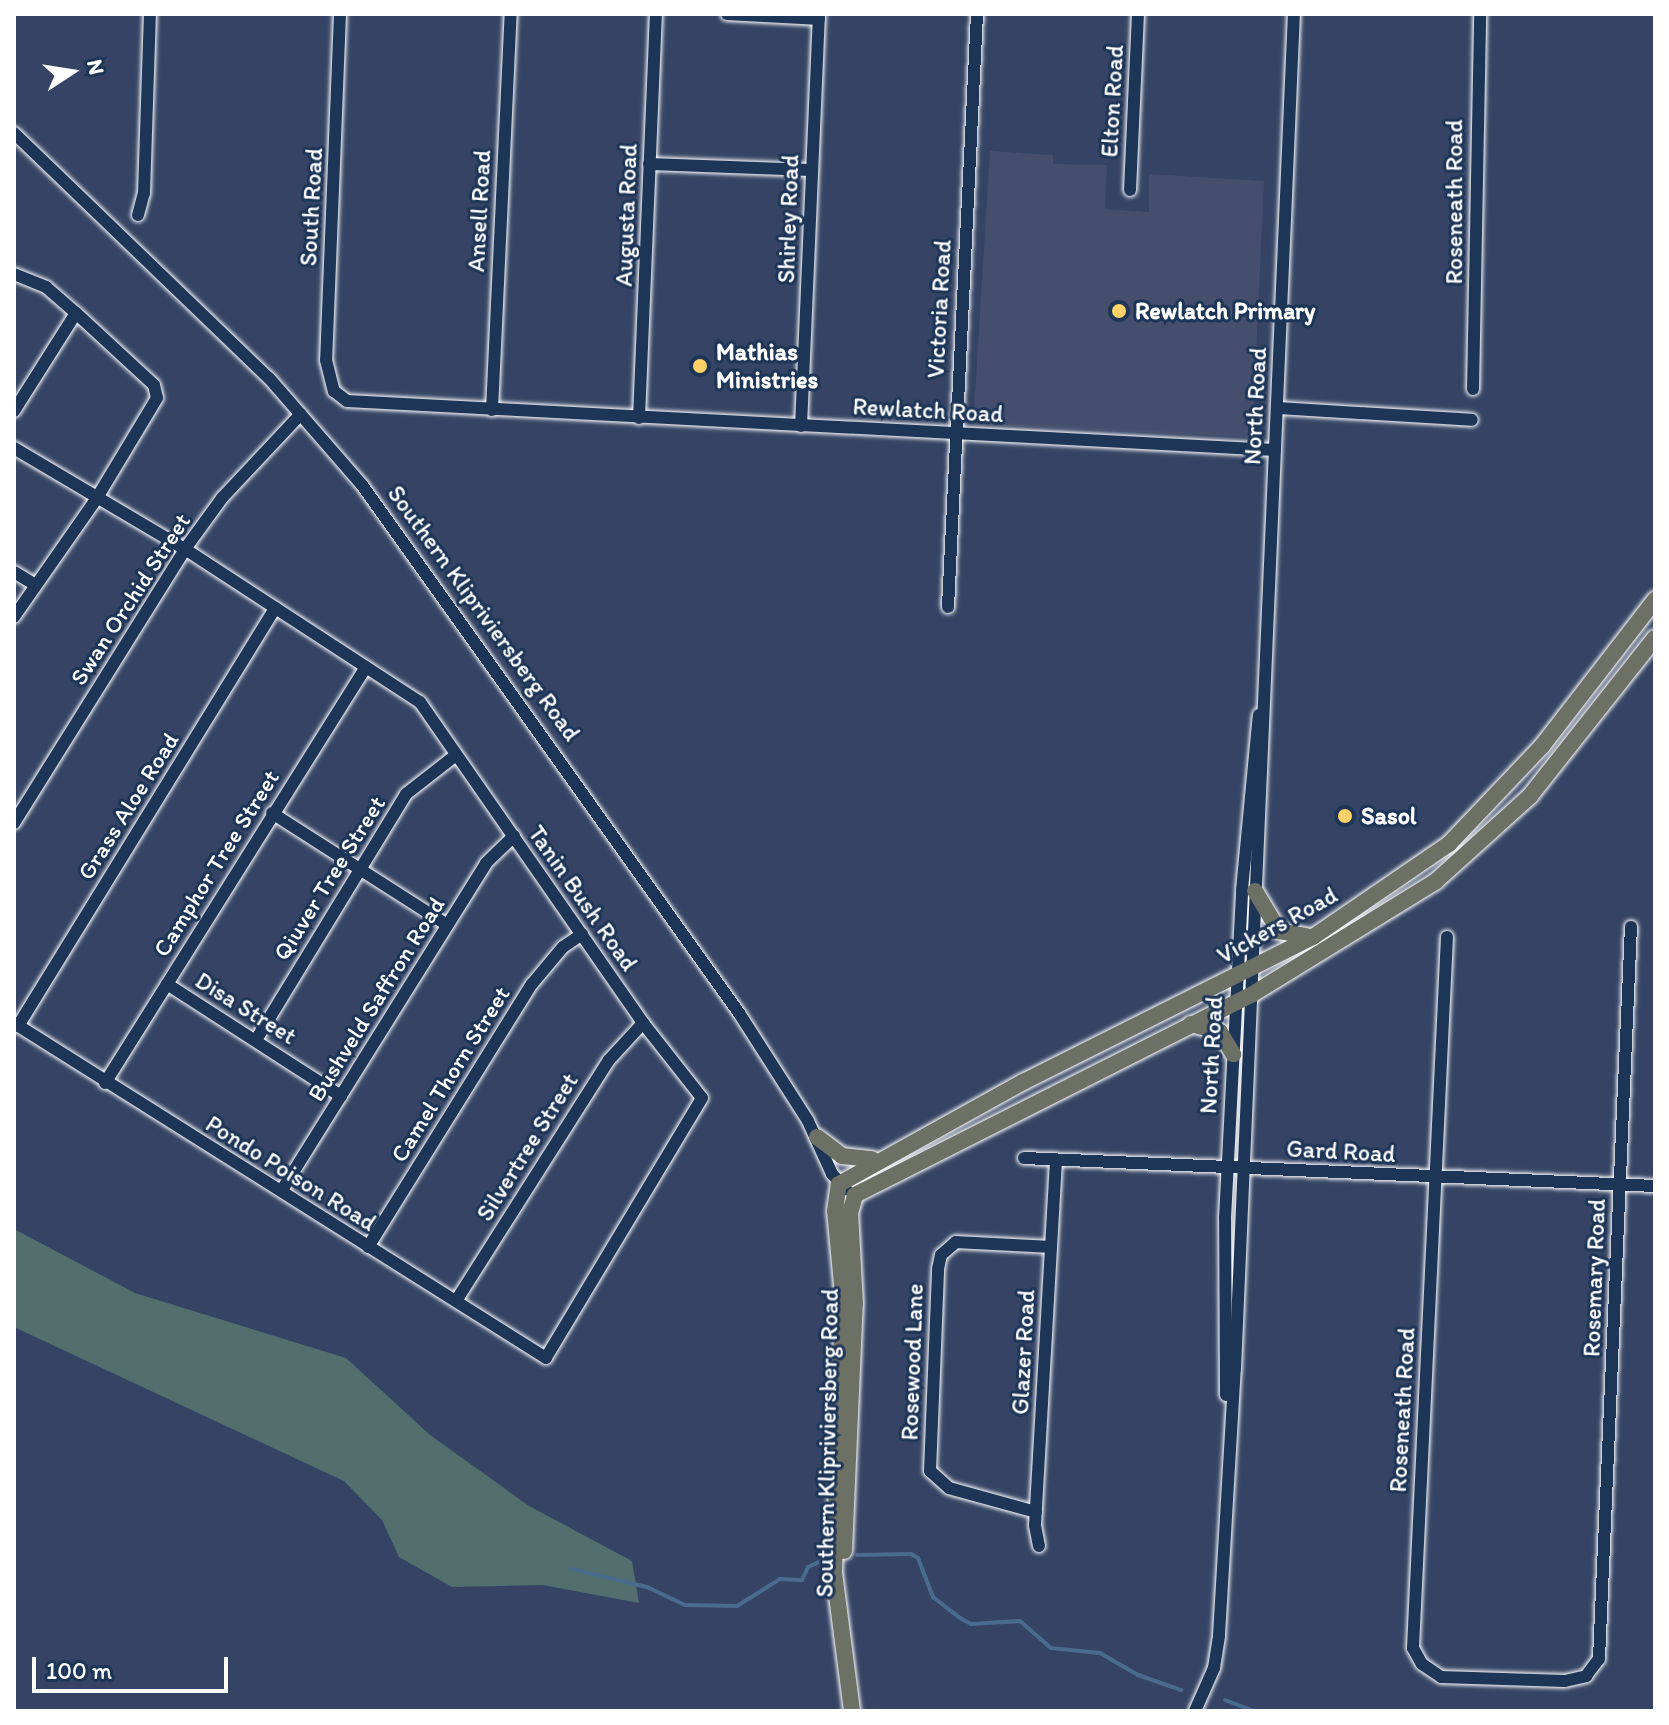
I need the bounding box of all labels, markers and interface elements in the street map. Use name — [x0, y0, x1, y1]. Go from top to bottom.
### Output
north arrow — [32, 32, 112, 112]
street label: Elton Road — [1095, 44, 1129, 158]
text: N — [81, 57, 111, 77]
street label: Roseneath Road — [1440, 120, 1468, 284]
street label: Augusta Road — [609, 143, 643, 287]
street label: South Road — [294, 148, 328, 266]
street label: Ansell Road — [461, 149, 497, 273]
street label: Shirley Road — [771, 154, 805, 284]
street label: Victoria Road — [921, 239, 957, 379]
place label: Rewlatch Primary — [1135, 297, 1315, 325]
marker: Rewlatch Primary — [1110, 302, 1128, 320]
place label: Mathias Ministries — [716, 338, 818, 394]
street label: North Road — [1238, 347, 1272, 465]
marker: Mathias Ministries — [691, 357, 709, 375]
street label: Rewlatch Road — [852, 392, 1004, 428]
street label: Southern Klipriviersberg Road — [382, 480, 586, 746]
street label: Swan Orchid Street — [64, 508, 196, 690]
street label: Grass Aloe Road — [71, 727, 185, 885]
street label: Camphor Tree Street — [147, 765, 285, 961]
street label: Qiuver Tree Street — [267, 791, 391, 965]
place label: Sasol — [1361, 802, 1417, 830]
marker: Sasol — [1336, 807, 1354, 825]
street label: Tanin Bush Road — [522, 820, 644, 976]
street label: Vickers Road — [1212, 880, 1342, 970]
street label: Bushveld Saffron Road — [302, 892, 450, 1106]
street label: Disa Street — [190, 966, 302, 1050]
street label: Camel Thorn Street — [384, 981, 516, 1167]
street label: North Road — [1194, 996, 1228, 1114]
street label: Silvertree Street — [470, 1068, 584, 1226]
street label: Pondo Poison Road — [201, 1110, 381, 1236]
street label: Gard Road — [1286, 1134, 1396, 1168]
street label: Rosemary Road — [1577, 1198, 1611, 1358]
street label: Rosewood Lane — [895, 1283, 929, 1441]
street label: Southern Klipriviersberg Road — [810, 1289, 844, 1597]
street label: Glazer Road — [1005, 1289, 1041, 1415]
street label: Roseneath Road — [1383, 1327, 1421, 1493]
scale bar — [36, 1641, 232, 1691]
text: 100 m — [46, 1656, 112, 1685]

